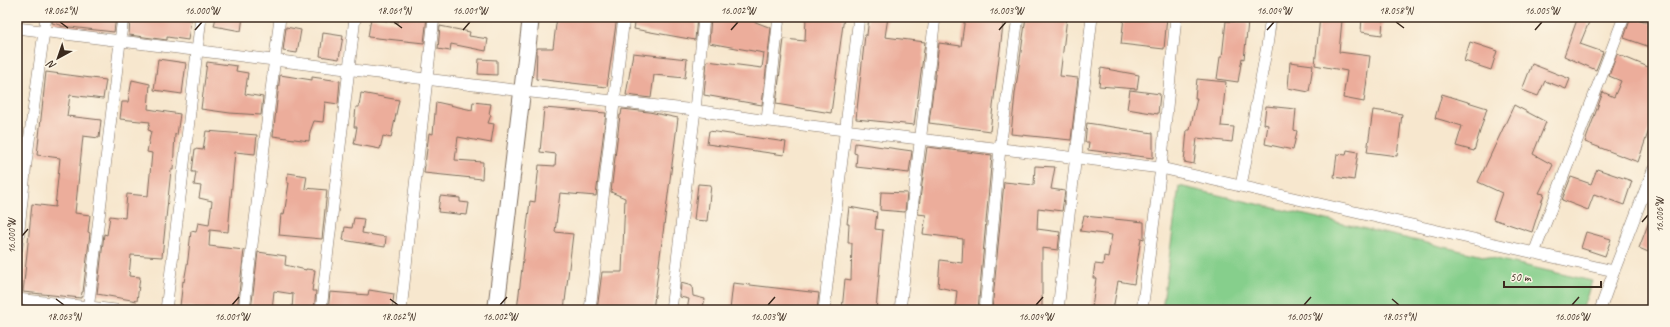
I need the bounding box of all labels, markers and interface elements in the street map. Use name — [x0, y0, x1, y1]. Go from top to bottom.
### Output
text: 18.062°N — [43, 4, 79, 17]
text: 16.000°W — [185, 4, 221, 17]
text: 18.061°N — [377, 4, 413, 17]
text: 16.001°W — [453, 4, 489, 17]
text: 16.002°W — [721, 4, 757, 17]
text: 16.003°W — [989, 4, 1025, 17]
text: 16.004°W — [1257, 4, 1293, 17]
text: 18.058°N — [1379, 4, 1415, 17]
text: 16.005°W — [1525, 4, 1561, 17]
north arrow — [38, 38, 78, 78]
text: N — [43, 57, 59, 73]
text: 16.006°W — [1653, 196, 1666, 232]
text: 16.000°W — [5, 217, 18, 253]
scale bar — [1504, 263, 1601, 289]
text: 50 m — [1510, 269, 1532, 285]
text: 18.063°N — [47, 310, 83, 323]
text: 16.001°W — [215, 310, 251, 323]
text: 18.062°N — [381, 310, 417, 323]
text: 16.002°W — [483, 310, 519, 323]
text: 16.003°W — [751, 310, 787, 323]
text: 16.004°W — [1019, 310, 1055, 323]
text: 16.005°W — [1287, 310, 1323, 323]
text: 18.059°N — [1382, 310, 1418, 323]
text: 16.006°W — [1555, 310, 1591, 323]

